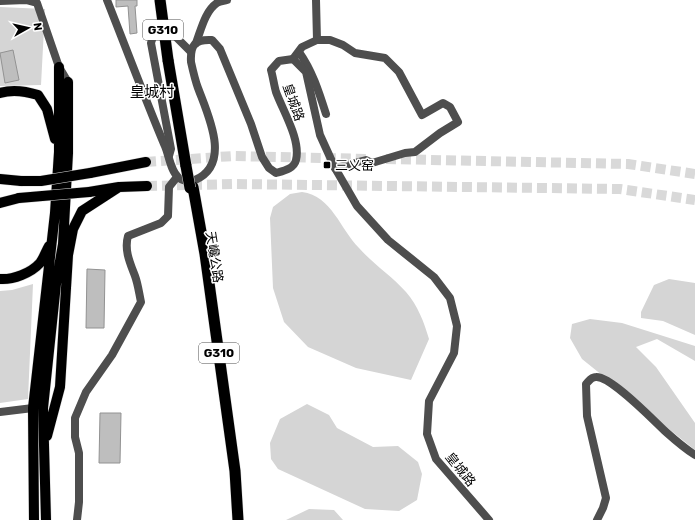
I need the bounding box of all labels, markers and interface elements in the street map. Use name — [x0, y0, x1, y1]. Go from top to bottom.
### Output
north arrow — [8, 8, 48, 48]
road number: G310 — [143, 20, 183, 40]
text: N — [30, 22, 44, 32]
street label: 皇城路 — [280, 81, 307, 123]
district label: 皇城村 — [129, 83, 175, 101]
place label: 三义窑 — [335, 158, 374, 173]
marker: 三义窑 — [322, 160, 332, 170]
street label: 天巉公路 — [203, 230, 226, 284]
road number: G310 — [199, 343, 239, 363]
street label: 皇城路 — [443, 449, 479, 489]

